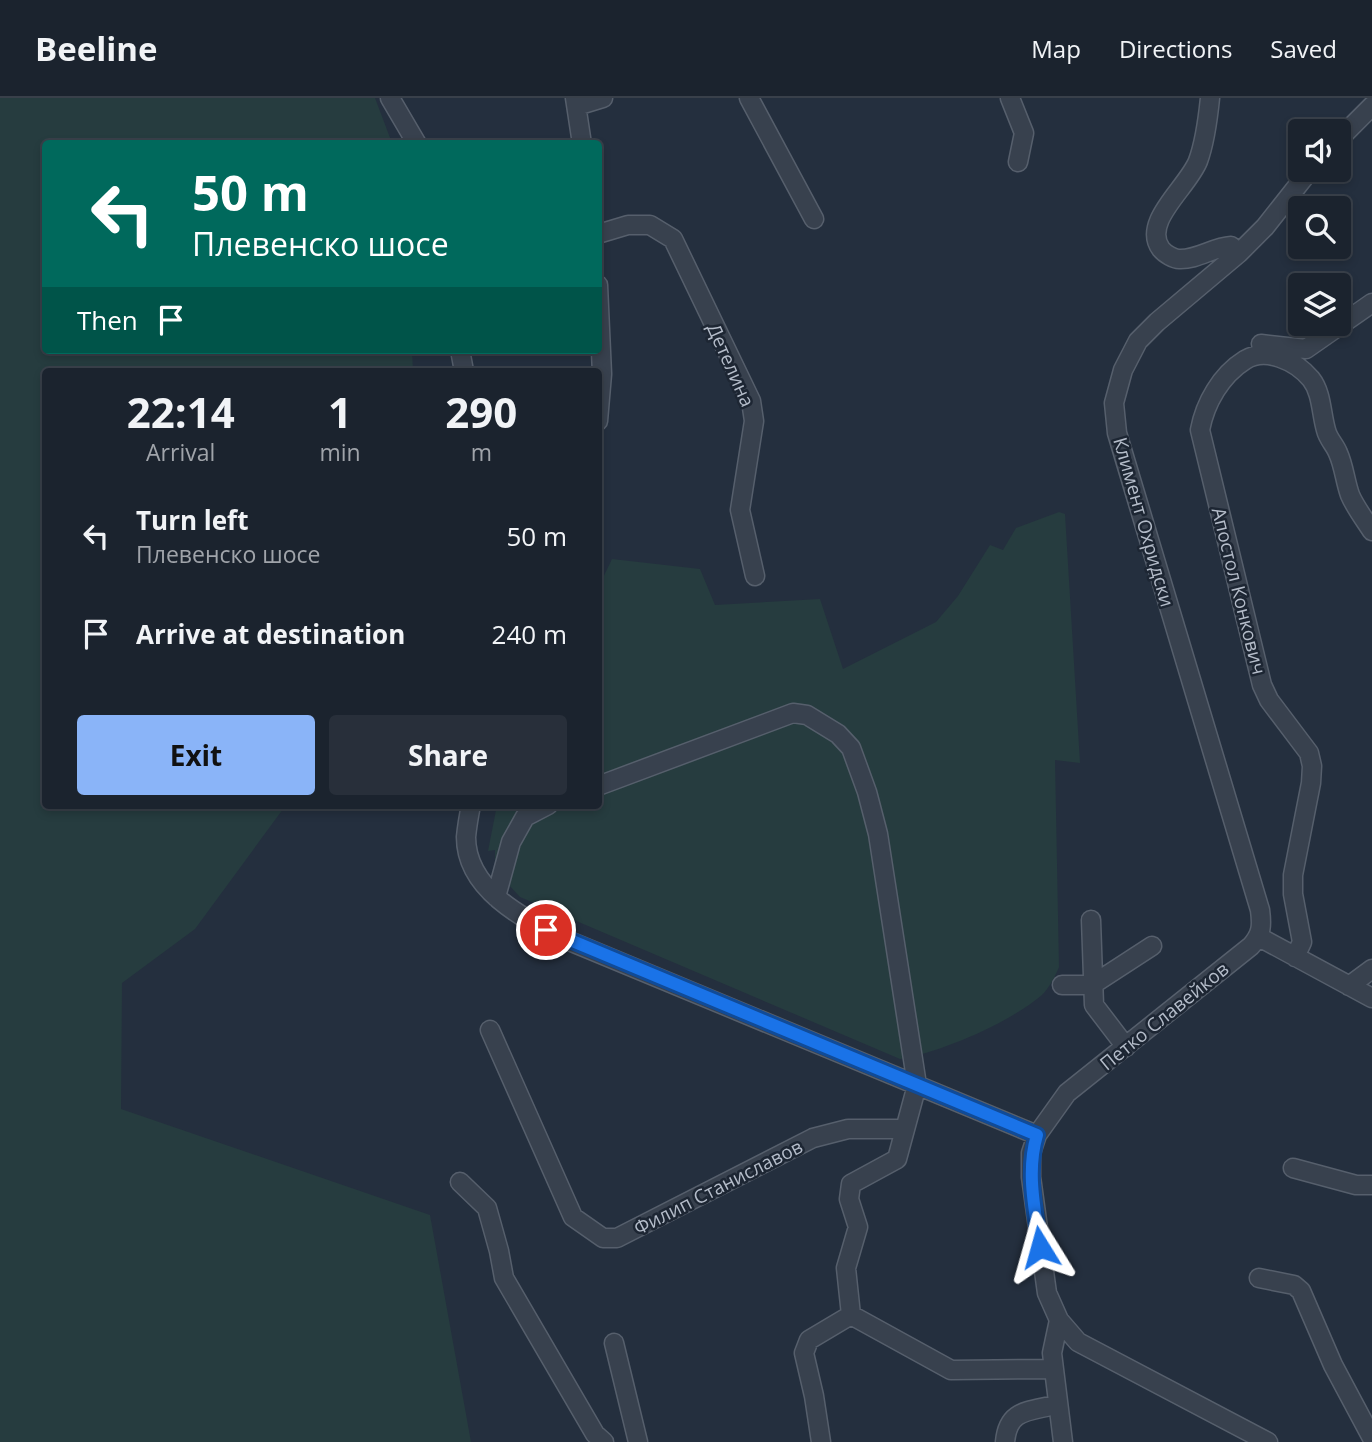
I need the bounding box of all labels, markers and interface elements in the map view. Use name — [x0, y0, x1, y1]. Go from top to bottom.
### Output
text: Beeline — [35, 26, 158, 71]
text: Map — [1031, 32, 1081, 65]
text: Directions — [1119, 32, 1232, 65]
text: Saved — [1270, 32, 1337, 65]
map controls — [1288, 119, 1351, 336]
button: sound — [1288, 119, 1351, 182]
text: 50 m — [192, 159, 309, 225]
icon: left — [77, 168, 168, 259]
button: search — [1288, 196, 1351, 259]
text: Плевенско шосе — [192, 222, 449, 265]
button: layers — [1288, 273, 1351, 336]
icon: arrive — [152, 301, 190, 339]
text: Then — [77, 302, 138, 338]
street label: Детелина — [701, 319, 761, 411]
text: 22:14 — [127, 383, 235, 440]
text: 1 — [328, 383, 352, 440]
text: 290 — [445, 383, 517, 440]
street label: Климент Охридски — [1107, 434, 1181, 610]
text: Arrival — [146, 436, 215, 468]
text: min — [319, 436, 361, 468]
text: m — [471, 436, 492, 468]
text: Turn left — [136, 502, 248, 538]
street label: Апостол Конкович — [1206, 505, 1272, 677]
icon: left — [77, 517, 115, 555]
text: 50 m — [506, 518, 567, 554]
text: Плевенско шосе — [136, 538, 320, 570]
icon: arrive — [77, 615, 115, 653]
text: Arrive at destination — [136, 616, 405, 652]
text: 240 m — [492, 616, 567, 652]
button: Exit — [77, 715, 315, 795]
button: Share — [329, 715, 567, 795]
pin — [516, 900, 576, 960]
icon: arrive — [527, 911, 565, 949]
street label: Петко Славейков — [1094, 956, 1234, 1076]
street label: Филип Станиславов — [629, 1133, 807, 1241]
position arrow — [1003, 1210, 1077, 1284]

